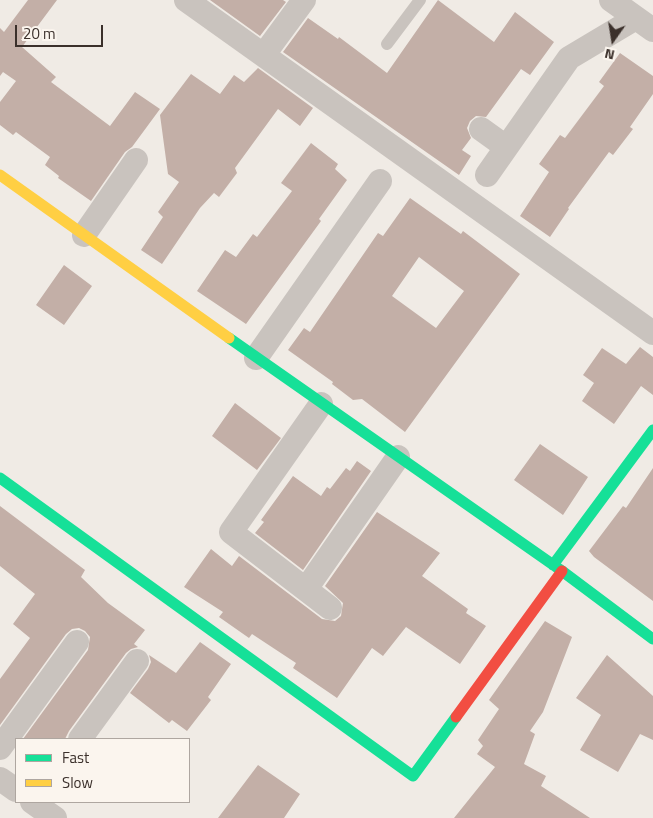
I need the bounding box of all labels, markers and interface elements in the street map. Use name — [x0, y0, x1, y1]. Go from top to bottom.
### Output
scale bar — [18, 15, 105, 47]
north arrow — [588, 15, 638, 65]
text: 20 m — [23, 22, 56, 45]
text: N — [602, 44, 617, 66]
legend — [15, 738, 190, 803]
text: Fast — [62, 746, 89, 769]
text: Slow — [62, 771, 93, 794]

